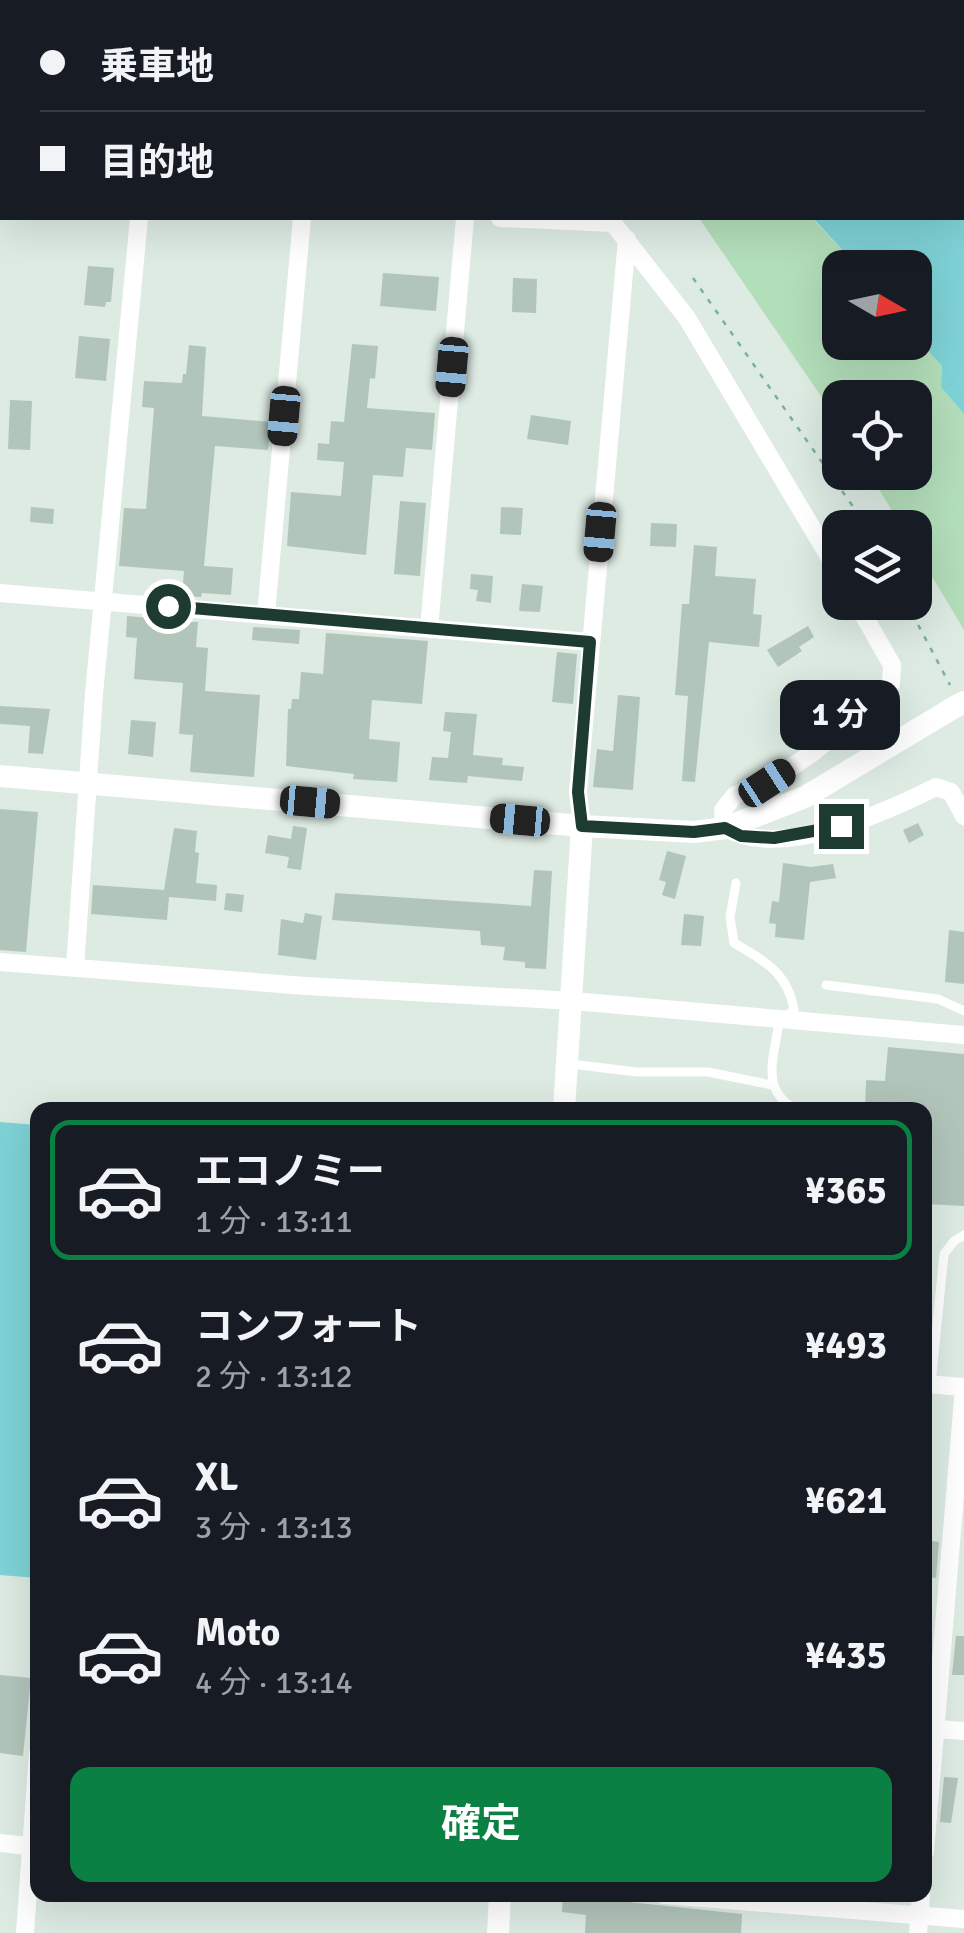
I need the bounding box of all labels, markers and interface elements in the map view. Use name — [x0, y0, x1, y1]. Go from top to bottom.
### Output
text: 乗車地 — [100, 43, 214, 90]
text: 目的地 — [100, 139, 214, 186]
north arrow — [822, 250, 932, 360]
map controls — [822, 250, 932, 620]
car — [434, 336, 470, 398]
button: locate — [822, 380, 932, 490]
car — [266, 385, 302, 447]
car — [582, 501, 618, 563]
button: layers — [822, 510, 932, 620]
route start — [146, 584, 191, 629]
callout: 1 分 — [781, 681, 901, 751]
text: 1 分 — [812, 695, 868, 734]
car — [734, 754, 800, 812]
car — [279, 784, 341, 820]
car — [489, 802, 551, 838]
route end — [819, 804, 864, 849]
icon: car — [75, 1145, 165, 1235]
text: エコノミー — [195, 1148, 385, 1195]
text: ¥365 — [805, 1167, 887, 1214]
text: 1 分 · 13:11 — [195, 1202, 353, 1241]
icon: car — [75, 1300, 165, 1390]
text: コンフォート — [195, 1303, 422, 1350]
text: ¥493 — [805, 1322, 887, 1369]
text: 2 分 · 13:12 — [195, 1357, 353, 1396]
text: XL — [195, 1454, 238, 1501]
icon: car — [75, 1455, 165, 1545]
text: ¥621 — [805, 1477, 887, 1524]
text: 3 分 · 13:13 — [195, 1508, 353, 1547]
text: Moto — [195, 1609, 280, 1656]
icon: car — [75, 1610, 165, 1700]
text: ¥435 — [805, 1632, 887, 1679]
text: 4 分 · 13:14 — [195, 1663, 353, 1702]
button: 確定 — [70, 1767, 892, 1882]

